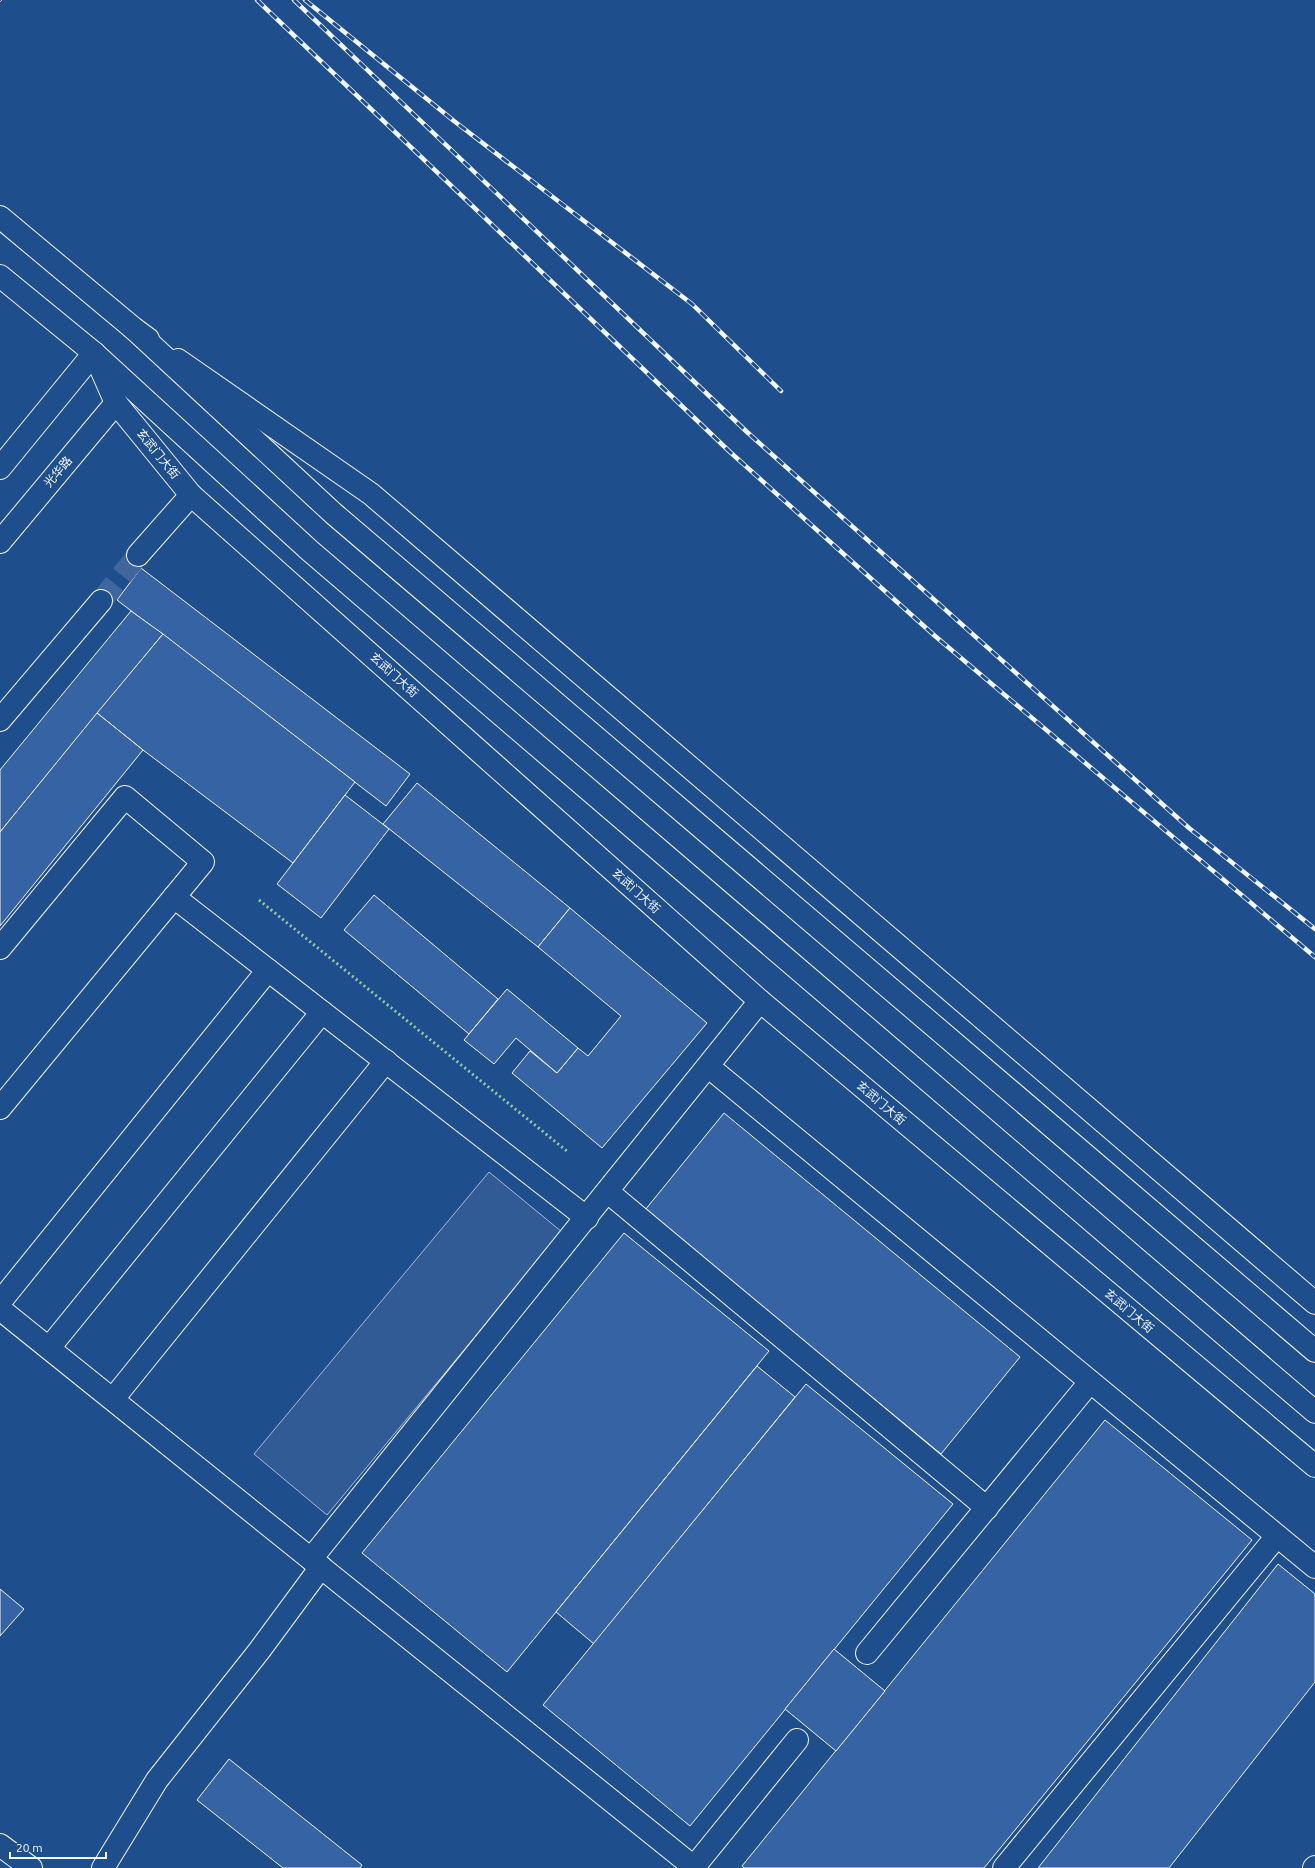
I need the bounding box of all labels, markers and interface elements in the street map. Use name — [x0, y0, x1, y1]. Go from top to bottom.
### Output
street label: 玄武门大街 — [134, 426, 182, 481]
street label: 光华路 — [41, 454, 74, 490]
street label: 玄武门大街 — [368, 650, 421, 700]
street label: 玄武门大街 — [610, 866, 663, 916]
street label: 玄武门大街 — [854, 1078, 908, 1127]
street label: 玄武门大街 — [1102, 1286, 1156, 1335]
scale bar — [10, 1834, 106, 1860]
text: 20 m — [16, 1841, 43, 1854]

